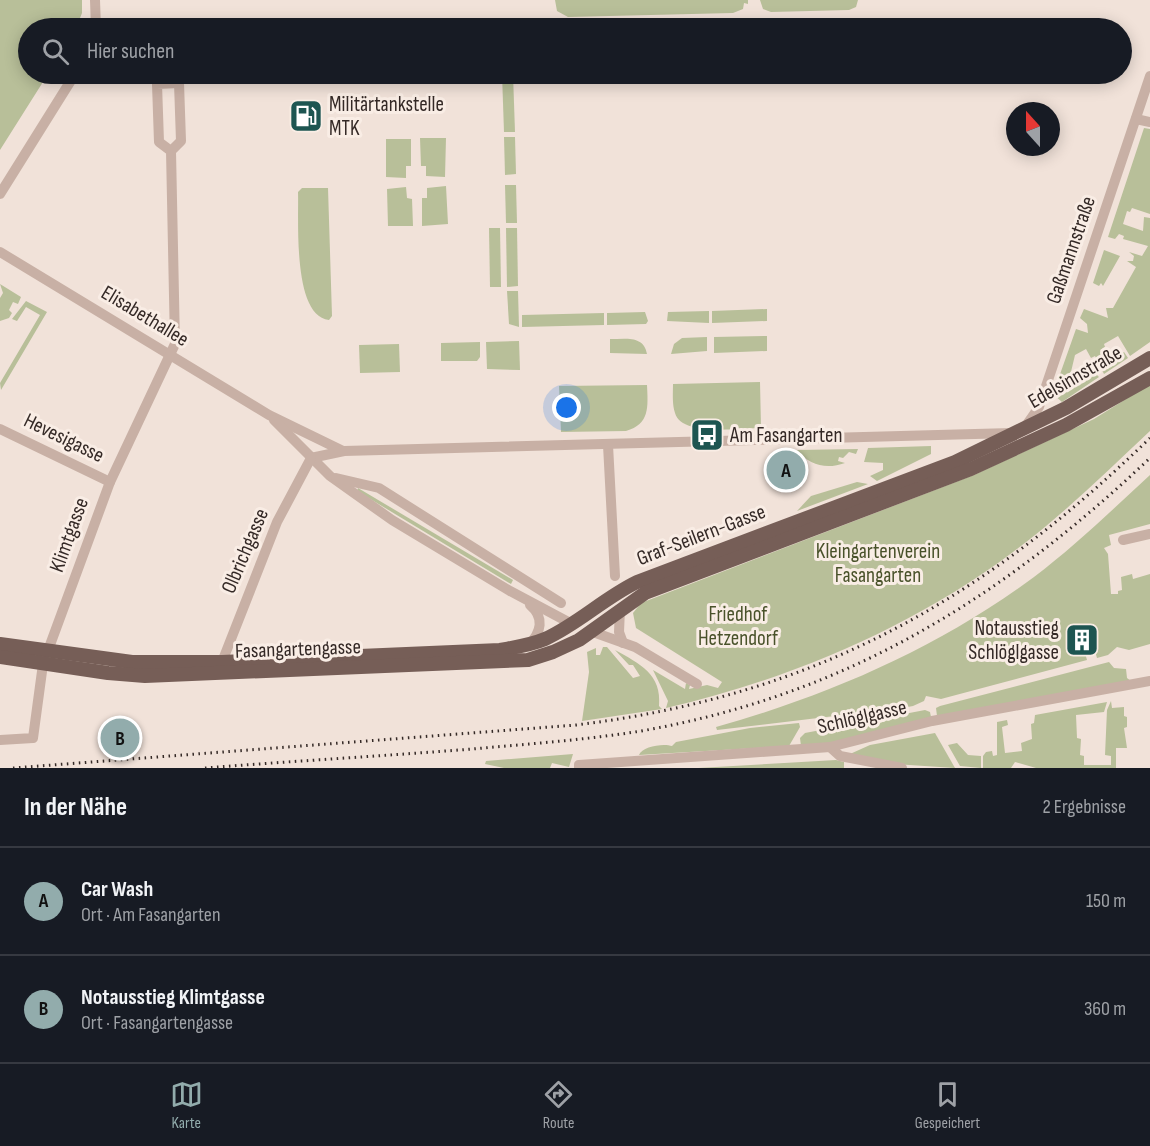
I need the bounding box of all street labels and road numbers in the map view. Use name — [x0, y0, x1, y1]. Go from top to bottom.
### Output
street label: Gaßmannstraße — [1041, 193, 1101, 307]
street label: Elisabethallee — [97, 280, 193, 352]
street label: Edelsinnstraße — [1024, 340, 1126, 414]
street label: Hevesigasse — [20, 408, 108, 468]
street label: Klimtgasse — [44, 494, 94, 576]
street label: Graf-Seilern-Gasse — [633, 499, 769, 571]
street label: Olbrichgasse — [216, 505, 274, 597]
street label: Fasangartengasse — [235, 634, 361, 664]
street label: Schlöglgasse — [815, 695, 909, 739]

